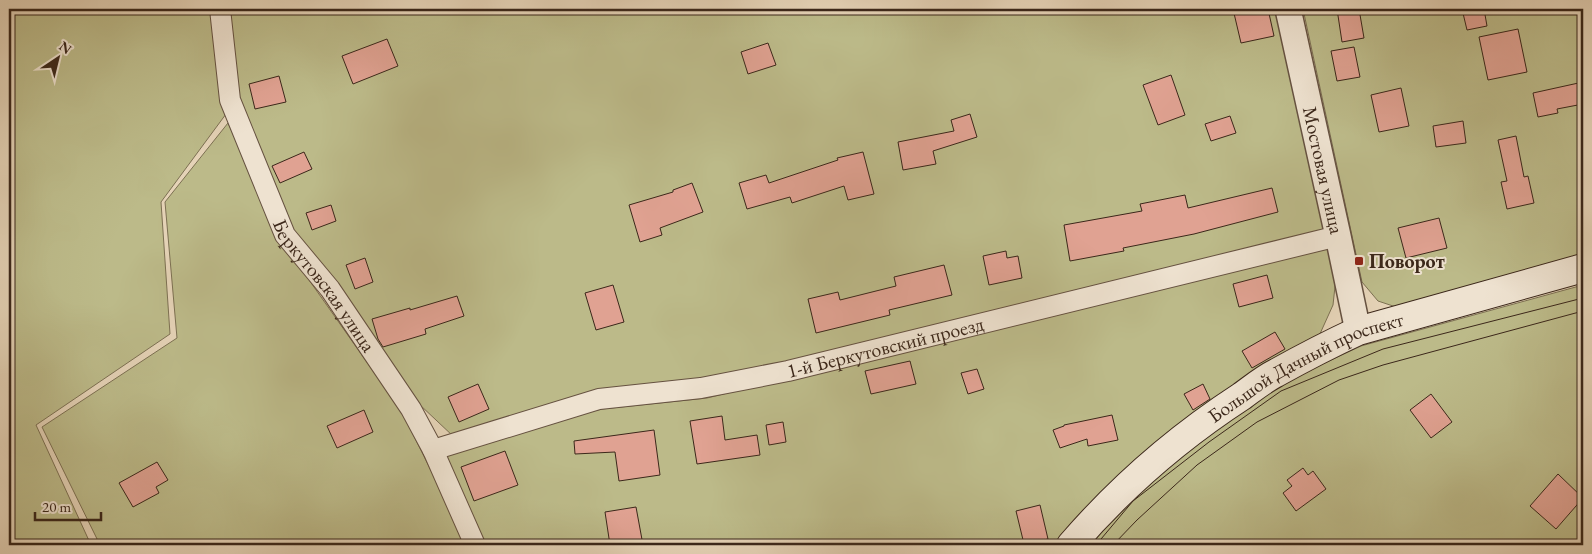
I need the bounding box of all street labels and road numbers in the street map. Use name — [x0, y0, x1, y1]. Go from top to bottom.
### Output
street label: Мостовая улица — [1297, 104, 1350, 236]
street label: Беркутовская улица — [267, 215, 382, 357]
street label: Большой Дачный проспект — [1202, 306, 1406, 429]
street label: 1-й Беркутовский проезд — [784, 310, 986, 384]

